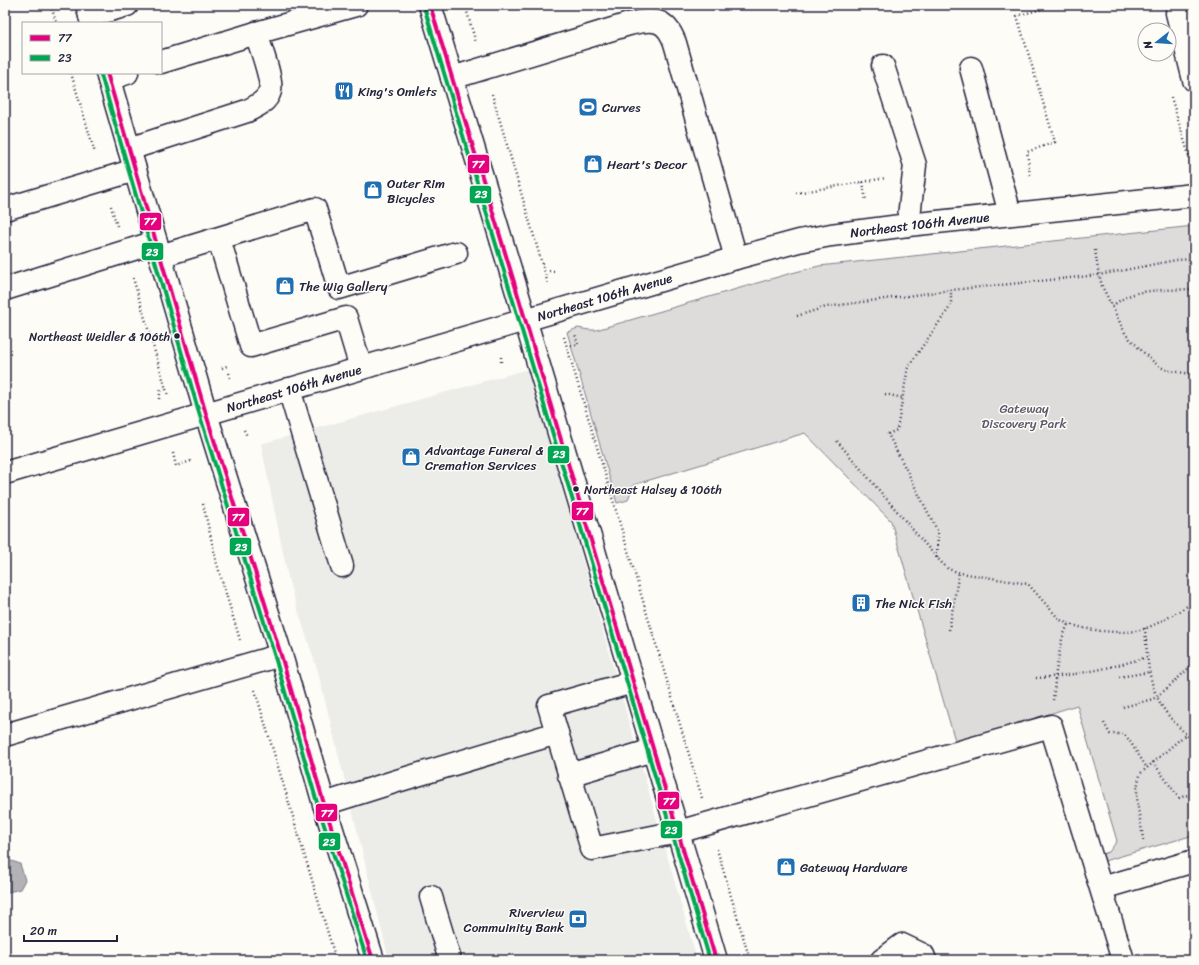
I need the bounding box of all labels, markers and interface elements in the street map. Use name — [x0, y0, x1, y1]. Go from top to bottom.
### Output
legend — [22, 22, 162, 74]
north arrow — [1137, 22, 1177, 62]
text: 77 — [58, 27, 73, 49]
text: N — [1138, 38, 1158, 52]
text: 23 — [58, 47, 72, 69]
restaurant icon: King's Omlets — [333, 80, 355, 102]
place label: King's Omlets — [358, 80, 438, 103]
sports icon: Curves — [577, 96, 599, 118]
place label: Curves — [602, 96, 641, 119]
shop icon: Heart's Decor — [582, 153, 604, 175]
place label: Heart's Decor — [607, 153, 688, 176]
line badge: 77 — [467, 154, 490, 174]
text: 77 — [472, 155, 486, 174]
place label: Outer Rim Bicycles — [387, 172, 445, 210]
shop icon: Outer Rim Bicycles — [362, 179, 384, 201]
line badge: 23 — [469, 185, 492, 204]
text: 23 — [474, 185, 488, 204]
street label: Northeast 106th Avenue — [849, 206, 990, 244]
line badge: 77 — [139, 212, 162, 231]
text: 77 — [144, 212, 158, 231]
line badge: 23 — [141, 242, 164, 261]
text: 23 — [145, 243, 159, 262]
street label: Northeast 106th Avenue — [534, 266, 675, 328]
shop icon: The Wig Gallery — [274, 275, 296, 297]
place label: The Wig Gallery — [299, 275, 388, 298]
place label: Northeast Weidler & 106th — [29, 326, 170, 348]
marker: Northeast Weidler & 106th — [172, 331, 182, 341]
street label: Northeast 106th Avenue — [224, 358, 364, 419]
park label: Gateway Discovery Park — [982, 397, 1067, 435]
place label: Advantage Funeral & Cremation Services — [424, 439, 543, 477]
line badge: 23 — [547, 445, 570, 464]
text: 23 — [552, 445, 566, 464]
shop icon: Advantage Funeral & Cremation Services — [400, 446, 422, 468]
place label: Northeast Halsey & 106th — [584, 479, 722, 501]
marker: Northeast Halsey & 106th — [571, 484, 581, 494]
line badge: 77 — [571, 501, 594, 521]
text: 77 — [576, 502, 590, 521]
line badge: 77 — [227, 507, 250, 527]
text: 77 — [232, 508, 246, 527]
line badge: 23 — [229, 537, 252, 556]
text: 23 — [234, 538, 248, 557]
building icon: The Nick Fish — [850, 592, 872, 614]
place label: The Nick Fish — [875, 592, 952, 615]
line badge: 77 — [657, 791, 680, 810]
text: 77 — [663, 792, 677, 811]
line badge: 77 — [315, 803, 338, 822]
text: 77 — [321, 804, 335, 823]
line badge: 23 — [660, 820, 683, 839]
text: 23 — [664, 821, 678, 840]
line badge: 23 — [318, 832, 341, 851]
text: 23 — [322, 833, 336, 852]
shop icon: Gateway Hardware — [775, 856, 797, 878]
place label: Gateway Hardware — [800, 856, 908, 879]
place label: Riverview Commuinity Bank — [464, 901, 565, 939]
bank icon: Riverview Commuinity Bank — [567, 908, 589, 930]
scale bar — [24, 917, 117, 943]
text: 20 m — [30, 920, 57, 942]

